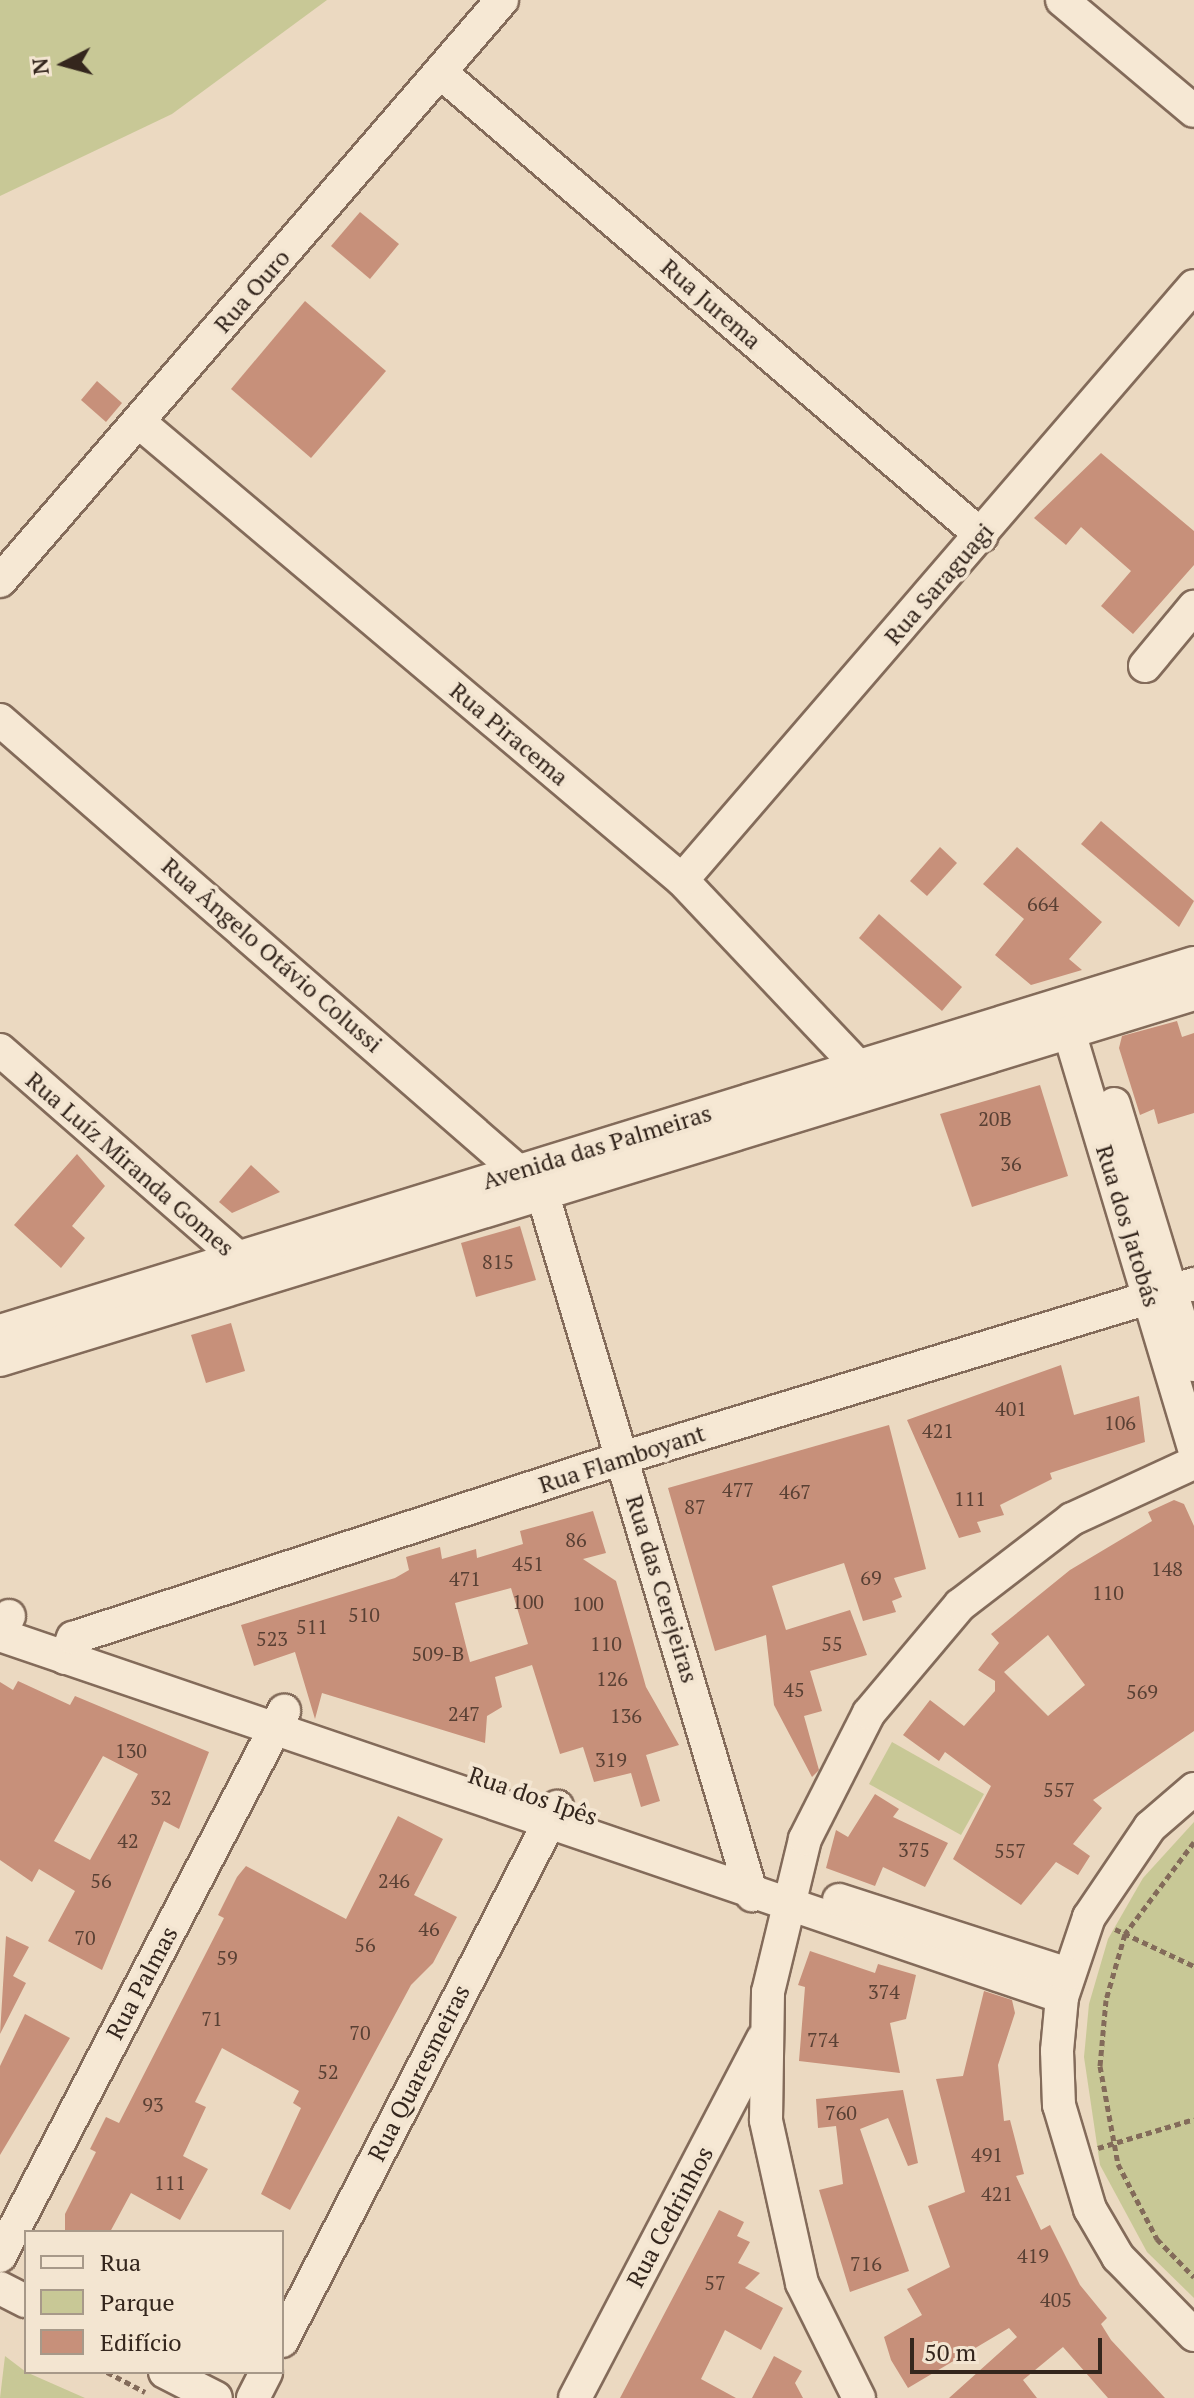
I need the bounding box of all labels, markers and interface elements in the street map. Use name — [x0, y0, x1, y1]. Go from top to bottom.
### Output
north arrow — [24, 24, 104, 104]
text: N — [24, 57, 55, 76]
street label: Rua Ouro — [208, 243, 296, 339]
street label: Rua Jurema — [655, 253, 767, 355]
street label: Rua Saraguagi — [878, 517, 1000, 651]
street label: Rua Piracema — [444, 676, 574, 792]
street label: Rua Ângelo Otávio Colussi — [156, 851, 388, 1059]
house number: 664 — [1027, 891, 1059, 915]
street label: Rua Luíz Miranda Gomes — [20, 1066, 240, 1262]
street label: Avenida das Palmeiras — [479, 1098, 715, 1196]
house number: 20B — [978, 1106, 1012, 1130]
street label: Rua dos Jatobás — [1090, 1142, 1166, 1310]
house number: 36 — [1000, 1151, 1022, 1175]
house number: 815 — [482, 1249, 514, 1273]
house number: 401 — [995, 1396, 1027, 1420]
house number: 106 — [1104, 1410, 1136, 1434]
house number: 421 — [922, 1418, 954, 1442]
street label: Rua Flamboyant — [535, 1419, 709, 1499]
house number: 477 — [722, 1477, 754, 1501]
house number: 467 — [779, 1479, 811, 1503]
house number: 111 — [954, 1486, 986, 1510]
street label: Rua das Cerejeiras — [620, 1492, 704, 1686]
house number: 87 — [684, 1494, 706, 1518]
house number: 86 — [565, 1527, 587, 1551]
house number: 451 — [512, 1551, 544, 1575]
house number: 148 — [1151, 1556, 1183, 1580]
house number: 69 — [860, 1565, 882, 1589]
house number: 471 — [449, 1566, 481, 1590]
house number: 110 — [1092, 1580, 1124, 1604]
house number: 100 — [512, 1589, 544, 1613]
house number: 100 — [572, 1591, 604, 1615]
house number: 510 — [348, 1602, 380, 1626]
house number: 511 — [296, 1614, 328, 1638]
house number: 523 — [256, 1626, 288, 1650]
house number: 110 — [590, 1631, 622, 1655]
house number: 55 — [821, 1631, 843, 1655]
house number: 509-B — [412, 1641, 464, 1665]
house number: 126 — [596, 1666, 628, 1690]
house number: 45 — [783, 1677, 805, 1701]
house number: 569 — [1126, 1679, 1158, 1703]
house number: 247 — [448, 1701, 480, 1725]
house number: 136 — [610, 1703, 642, 1727]
house number: 130 — [115, 1738, 147, 1762]
house number: 319 — [595, 1747, 627, 1771]
street label: Rua dos Ipês — [465, 1761, 601, 1831]
house number: 557 — [1043, 1777, 1075, 1801]
house number: 32 — [150, 1785, 172, 1809]
house number: 42 — [117, 1828, 139, 1852]
house number: 375 — [898, 1837, 930, 1861]
house number: 557 — [994, 1838, 1026, 1862]
house number: 56 — [90, 1868, 112, 1892]
house number: 246 — [378, 1868, 410, 1892]
house number: 46 — [418, 1916, 440, 1940]
street label: Rua Palmas — [100, 1922, 184, 2044]
house number: 70 — [74, 1925, 96, 1949]
house number: 56 — [354, 1932, 376, 1956]
house number: 59 — [216, 1945, 238, 1969]
house number: 374 — [868, 1979, 900, 2003]
street label: Rua Quaresmeiras — [362, 1980, 476, 2166]
house number: 71 — [201, 2006, 223, 2030]
house number: 70 — [349, 2020, 371, 2044]
house number: 774 — [807, 2027, 839, 2051]
house number: 52 — [317, 2059, 339, 2083]
house number: 93 — [142, 2092, 164, 2116]
house number: 760 — [825, 2100, 857, 2124]
street label: Rua Cedrinhos — [621, 2141, 719, 2293]
house number: 491 — [971, 2142, 1003, 2166]
house number: 111 — [154, 2170, 186, 2194]
house number: 421 — [981, 2181, 1013, 2205]
legend — [24, 2230, 284, 2374]
house number: 419 — [1017, 2243, 1049, 2267]
text: Rua — [100, 2246, 141, 2278]
house number: 716 — [850, 2251, 882, 2275]
house number: 57 — [704, 2270, 726, 2294]
text: Parque — [100, 2286, 175, 2318]
house number: 405 — [1040, 2287, 1072, 2311]
scale bar — [914, 2322, 1106, 2372]
text: Edifício — [100, 2326, 182, 2358]
text: 50 m — [924, 2336, 976, 2368]

